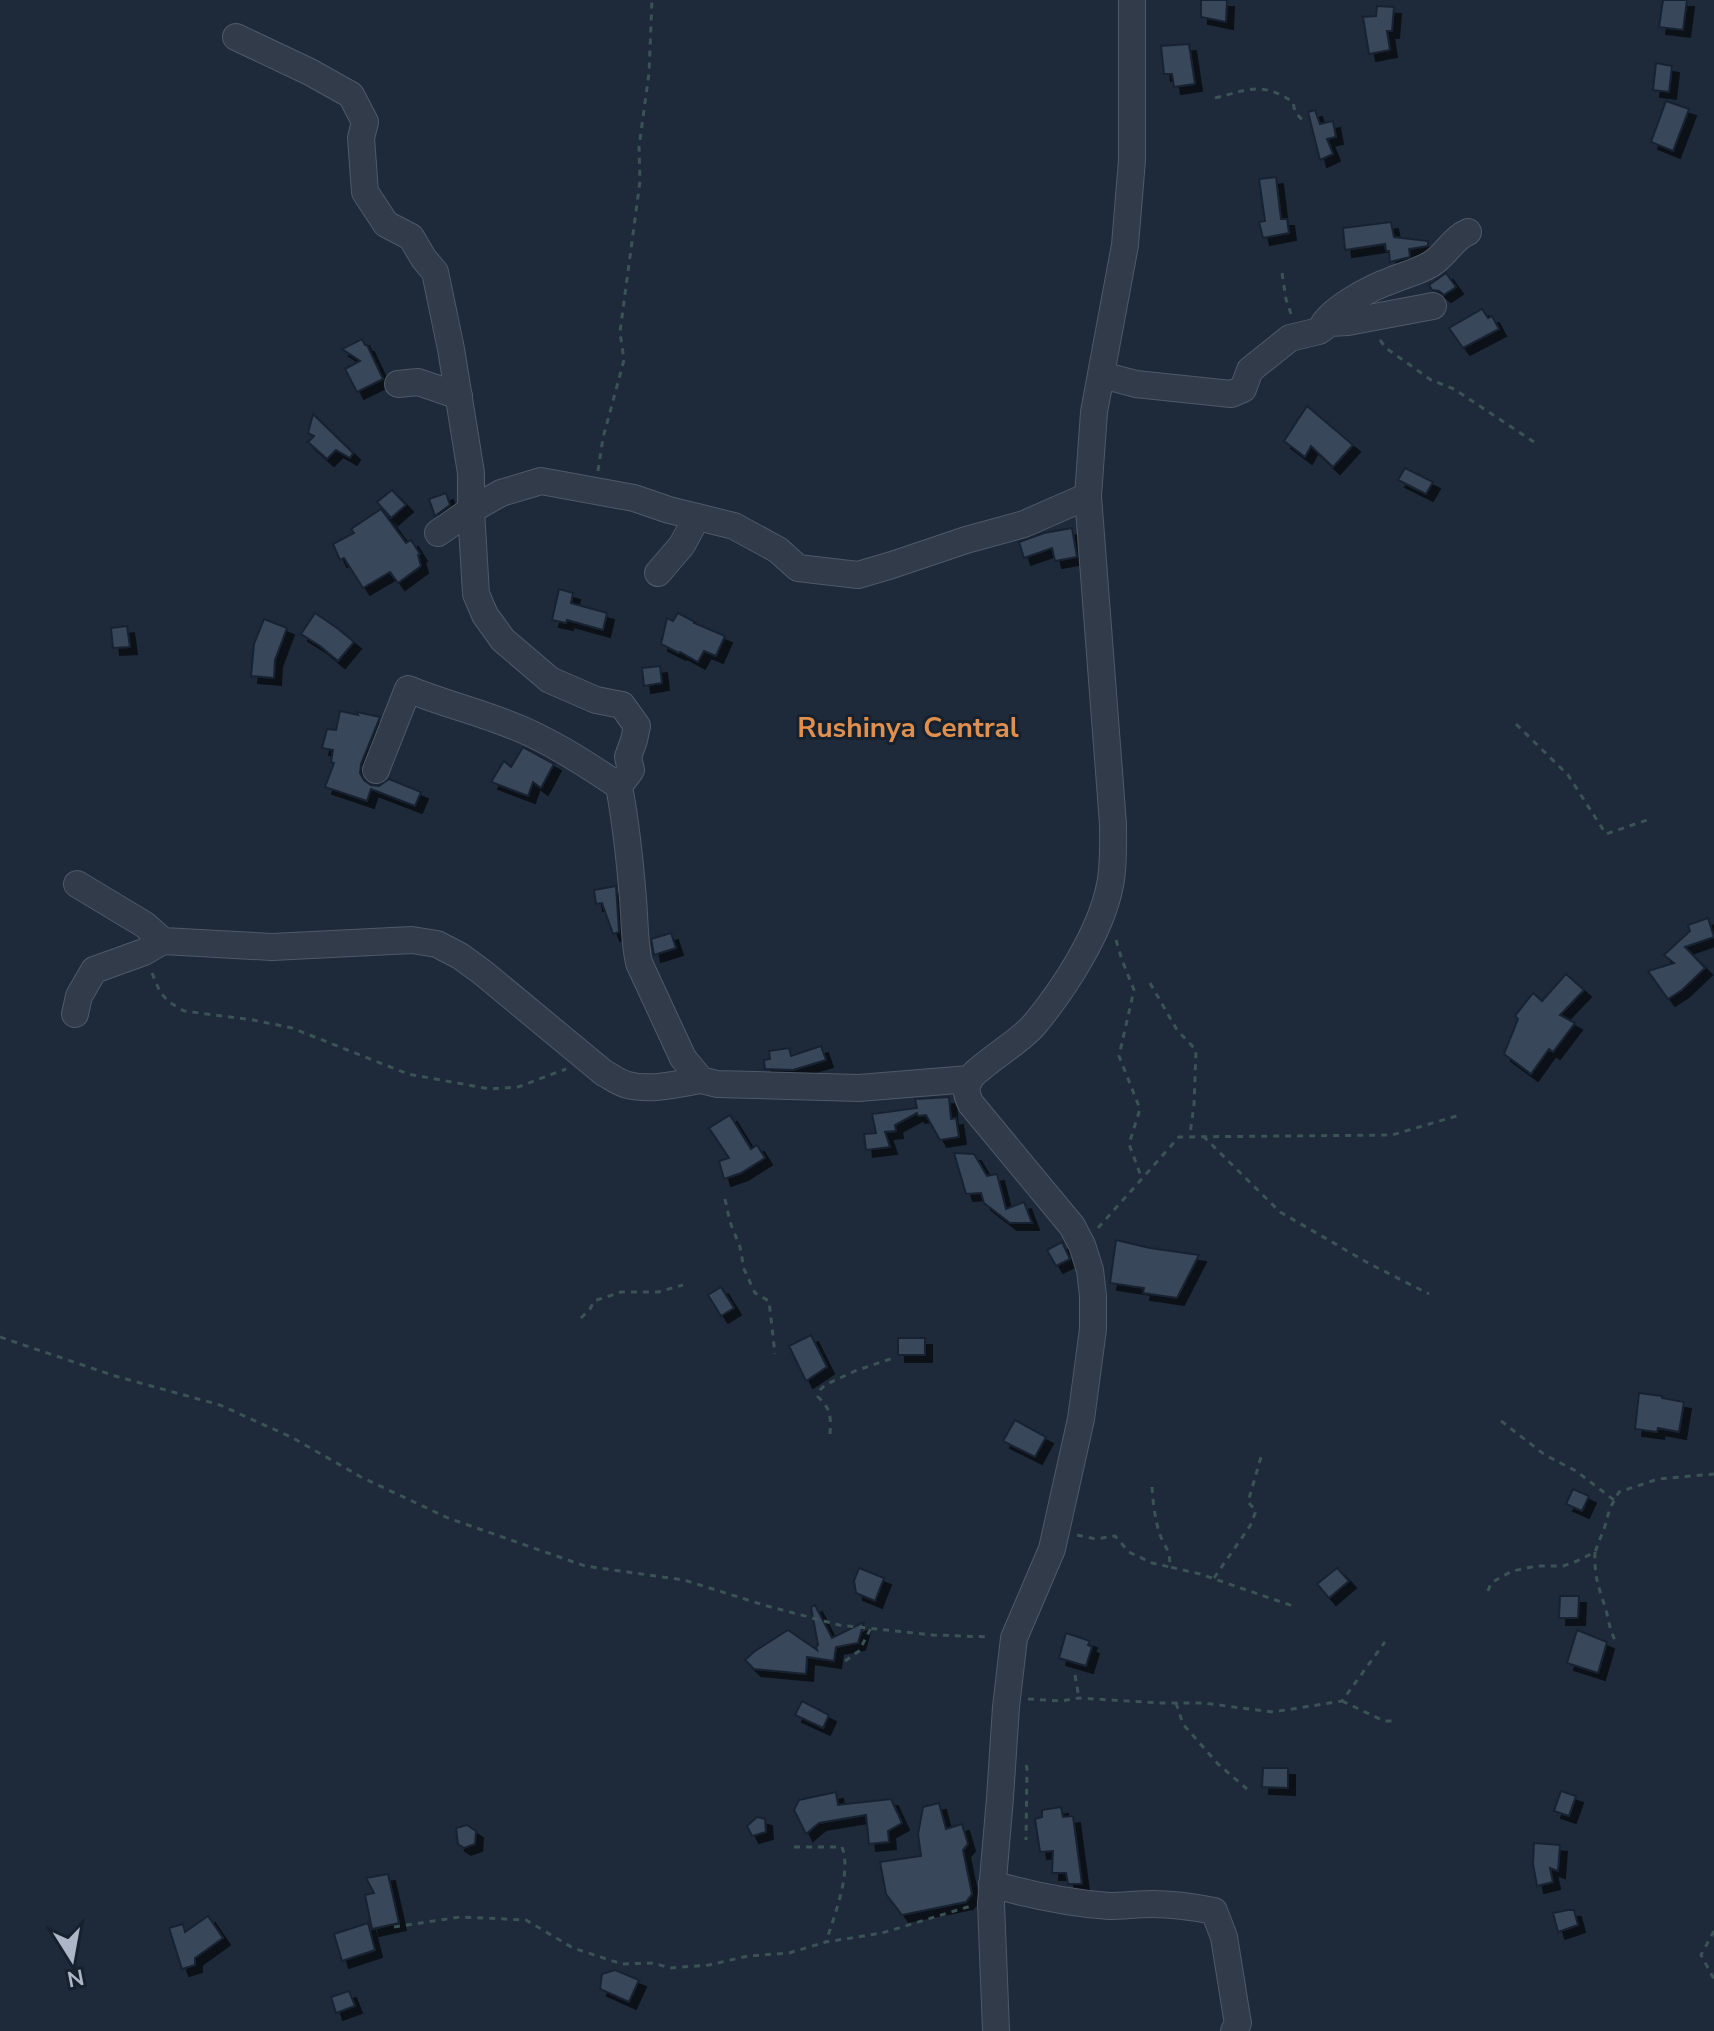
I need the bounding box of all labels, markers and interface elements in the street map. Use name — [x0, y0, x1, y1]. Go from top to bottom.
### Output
district label: Rushinya Central — [797, 709, 1019, 747]
north arrow — [32, 1919, 112, 1999]
text: N — [65, 1961, 87, 1994]

